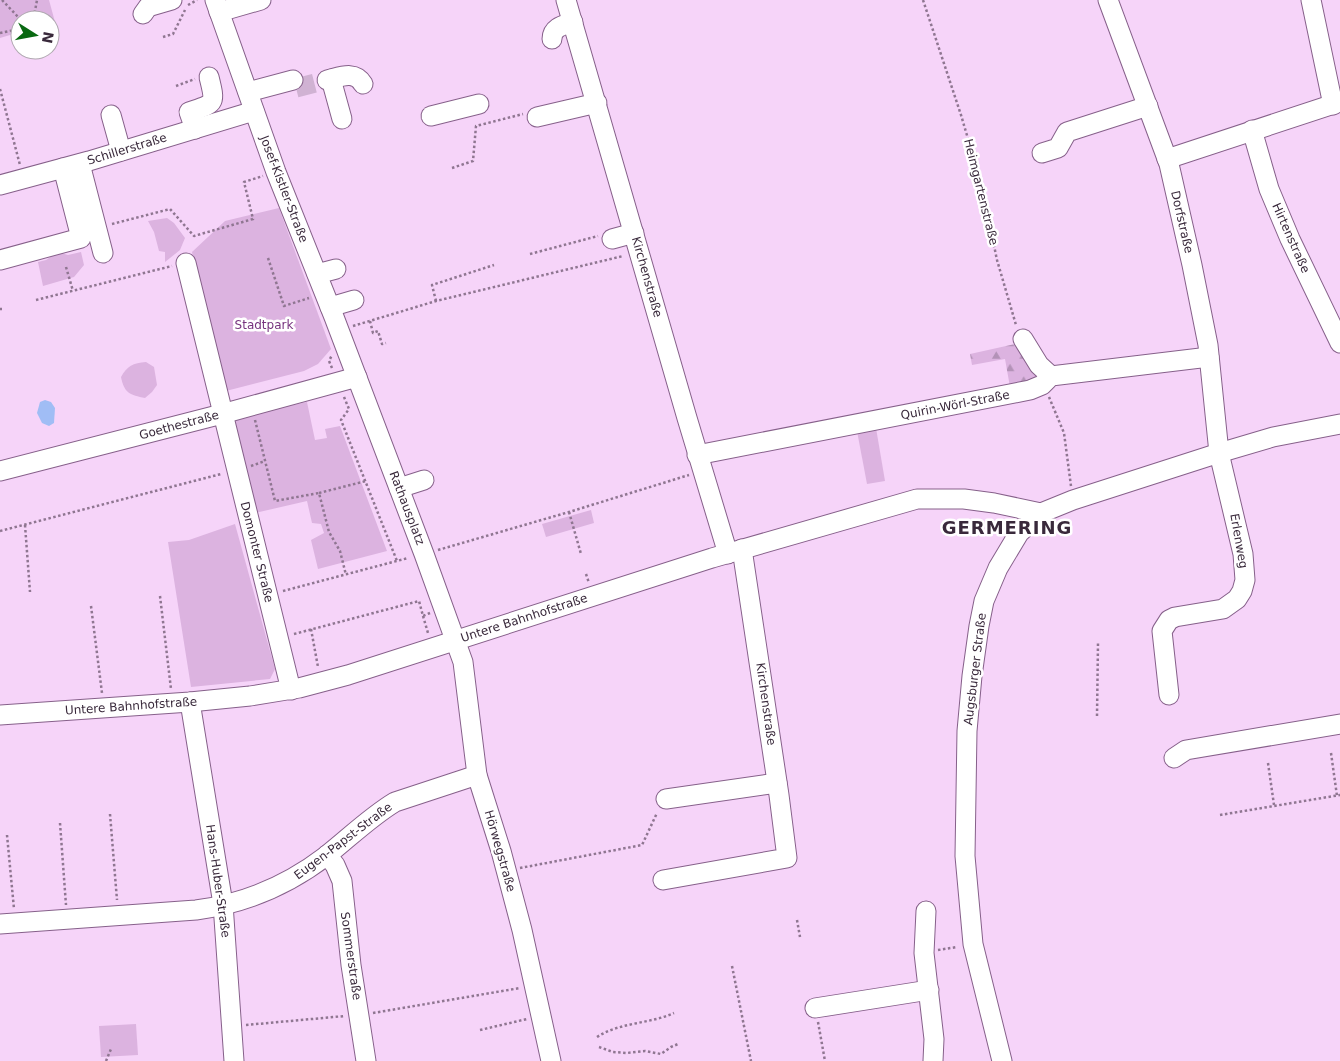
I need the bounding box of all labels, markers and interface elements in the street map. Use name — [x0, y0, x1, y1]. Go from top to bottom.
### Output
north arrow — [10, 10, 60, 60]
text: N — [39, 30, 57, 45]
street label: Schillerstraße — [86, 130, 168, 168]
street label: Josef-Kistler-Straße — [257, 133, 311, 244]
street label: Heimgartenstraße — [961, 137, 1001, 247]
street label: Dorfstraße — [1168, 189, 1196, 255]
street label: Hirtenstraße — [1269, 201, 1313, 275]
street label: Kirchenstraße — [629, 235, 665, 319]
park label: Stadtpark — [235, 318, 293, 332]
street label: Quirin-Wörl-Straße — [899, 388, 1011, 422]
street label: Goethestraße — [138, 408, 220, 442]
street label: Rathausplatz — [386, 469, 428, 547]
street label: Domonter Straße — [238, 500, 276, 604]
street label: Erlenweg — [1227, 512, 1251, 570]
district label: GERMERING — [942, 517, 1072, 538]
street label: Untere Bahnhofstraße — [459, 591, 589, 645]
street label: Augsburger Straße — [961, 612, 989, 726]
street label: Kirchenstraße — [753, 662, 779, 746]
street label: Untere Bahnhofstraße — [64, 694, 198, 718]
street label: Eugen-Papst-Straße — [291, 800, 395, 882]
street label: Hörwegstraße — [482, 809, 518, 893]
street label: Hans-Huber-Straße — [203, 823, 233, 939]
street label: Sommerstraße — [338, 911, 364, 1001]

